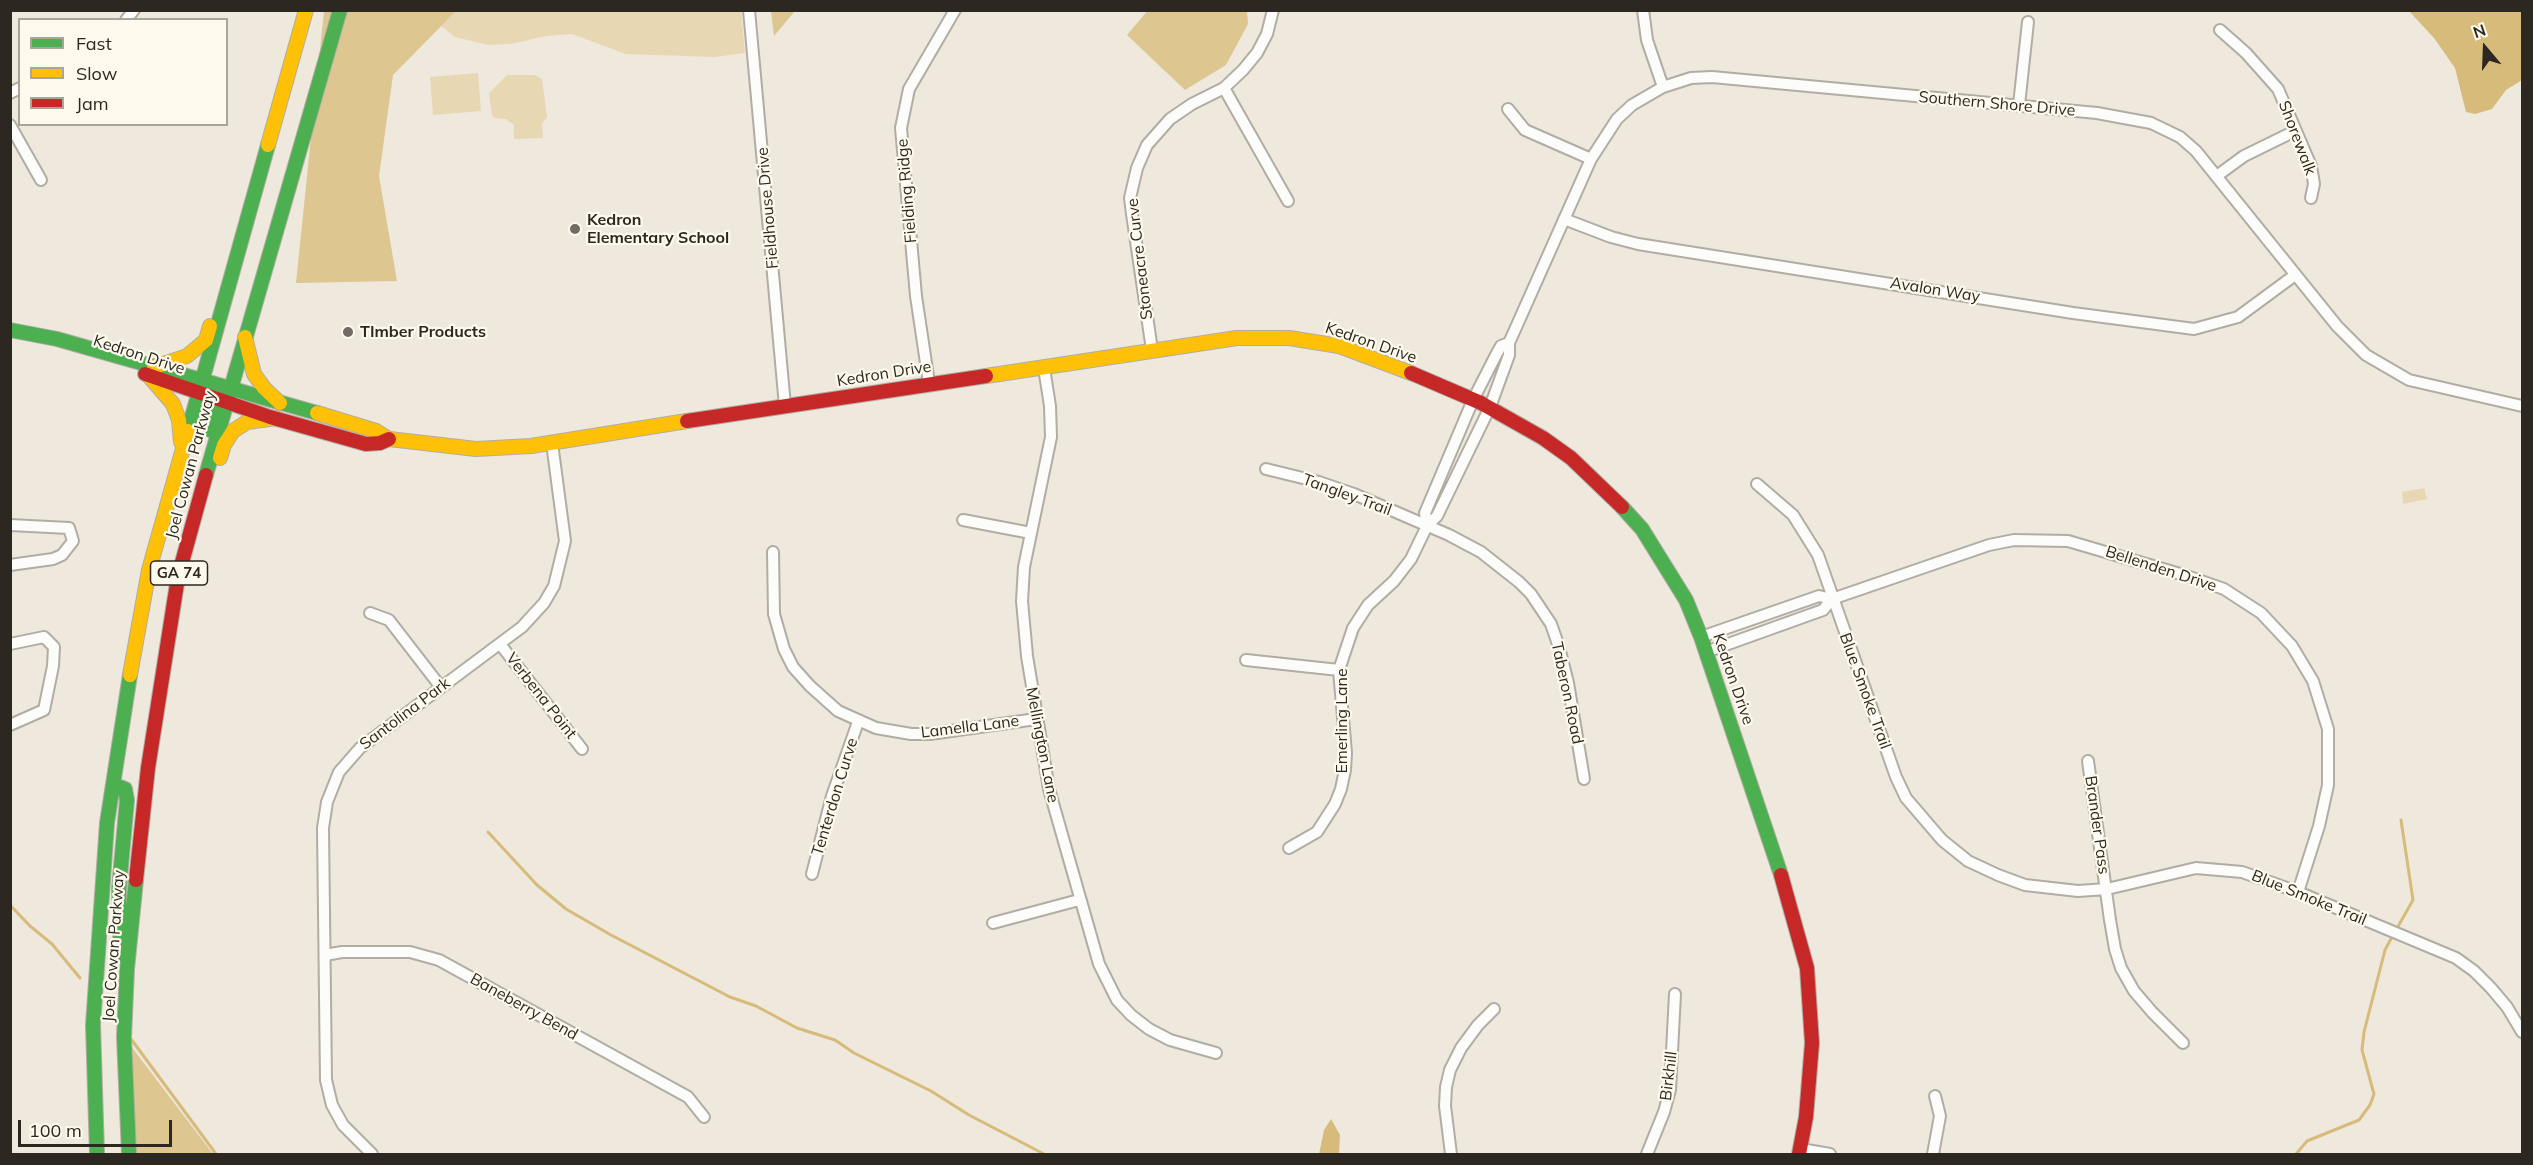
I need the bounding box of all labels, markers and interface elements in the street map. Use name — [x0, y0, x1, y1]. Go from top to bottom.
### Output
legend — [18, 18, 228, 126]
north arrow — [2455, 18, 2515, 78]
text: N — [2470, 20, 2488, 42]
text: Fast — [76, 32, 112, 55]
text: Slow — [76, 62, 117, 85]
street label: Southern Shore Drive — [1918, 88, 2076, 120]
text: Jam — [76, 92, 109, 115]
street label: Shorewalk — [2274, 98, 2320, 178]
street label: Fielding Ridge — [893, 138, 921, 244]
street label: Fieldhouse Drive — [753, 146, 783, 270]
street label: Stoneacre Curve — [1123, 197, 1157, 321]
place label: Kedron Elementary School — [587, 210, 729, 248]
marker: Kedron Elementary School — [568, 222, 582, 236]
street label: Avalon Way — [1889, 273, 1981, 307]
street label: Kedron Drive — [1323, 318, 1419, 368]
place label: TImber Products — [360, 322, 486, 342]
marker: TImber Products — [341, 325, 355, 339]
street label: Kedron Drive — [91, 331, 187, 379]
street label: Kedron Drive — [835, 357, 933, 391]
street label: Joel Cowan Parkway — [162, 389, 220, 541]
street label: Tangley Trail — [1300, 470, 1394, 520]
street label: Bellenden Drive — [2103, 542, 2219, 596]
road number: GA 74 — [150, 561, 207, 585]
street label: Blue Smoke Trail — [1835, 630, 1895, 752]
street label: Kedron Drive — [1708, 631, 1758, 727]
street label: Taberon Road — [1547, 640, 1587, 746]
street label: Verbena Point — [501, 649, 581, 743]
street label: Emerling Lane — [1332, 668, 1352, 774]
street label: Santolina Park — [356, 674, 454, 754]
street label: Mellington Lane — [1021, 686, 1063, 804]
street label: Lamella Lane — [920, 711, 1020, 743]
street label: Tenterdon Curve — [808, 736, 862, 858]
street label: Brander Pass — [2081, 774, 2113, 876]
street label: Blue Smoke Trail — [2249, 866, 2369, 930]
street label: Joel Cowan Parkway — [99, 869, 129, 1023]
street label: Baneberry Bend — [467, 969, 581, 1045]
street label: Birkhill — [1656, 1050, 1682, 1102]
scale bar — [21, 1108, 176, 1146]
text: 100 m — [29, 1119, 82, 1142]

